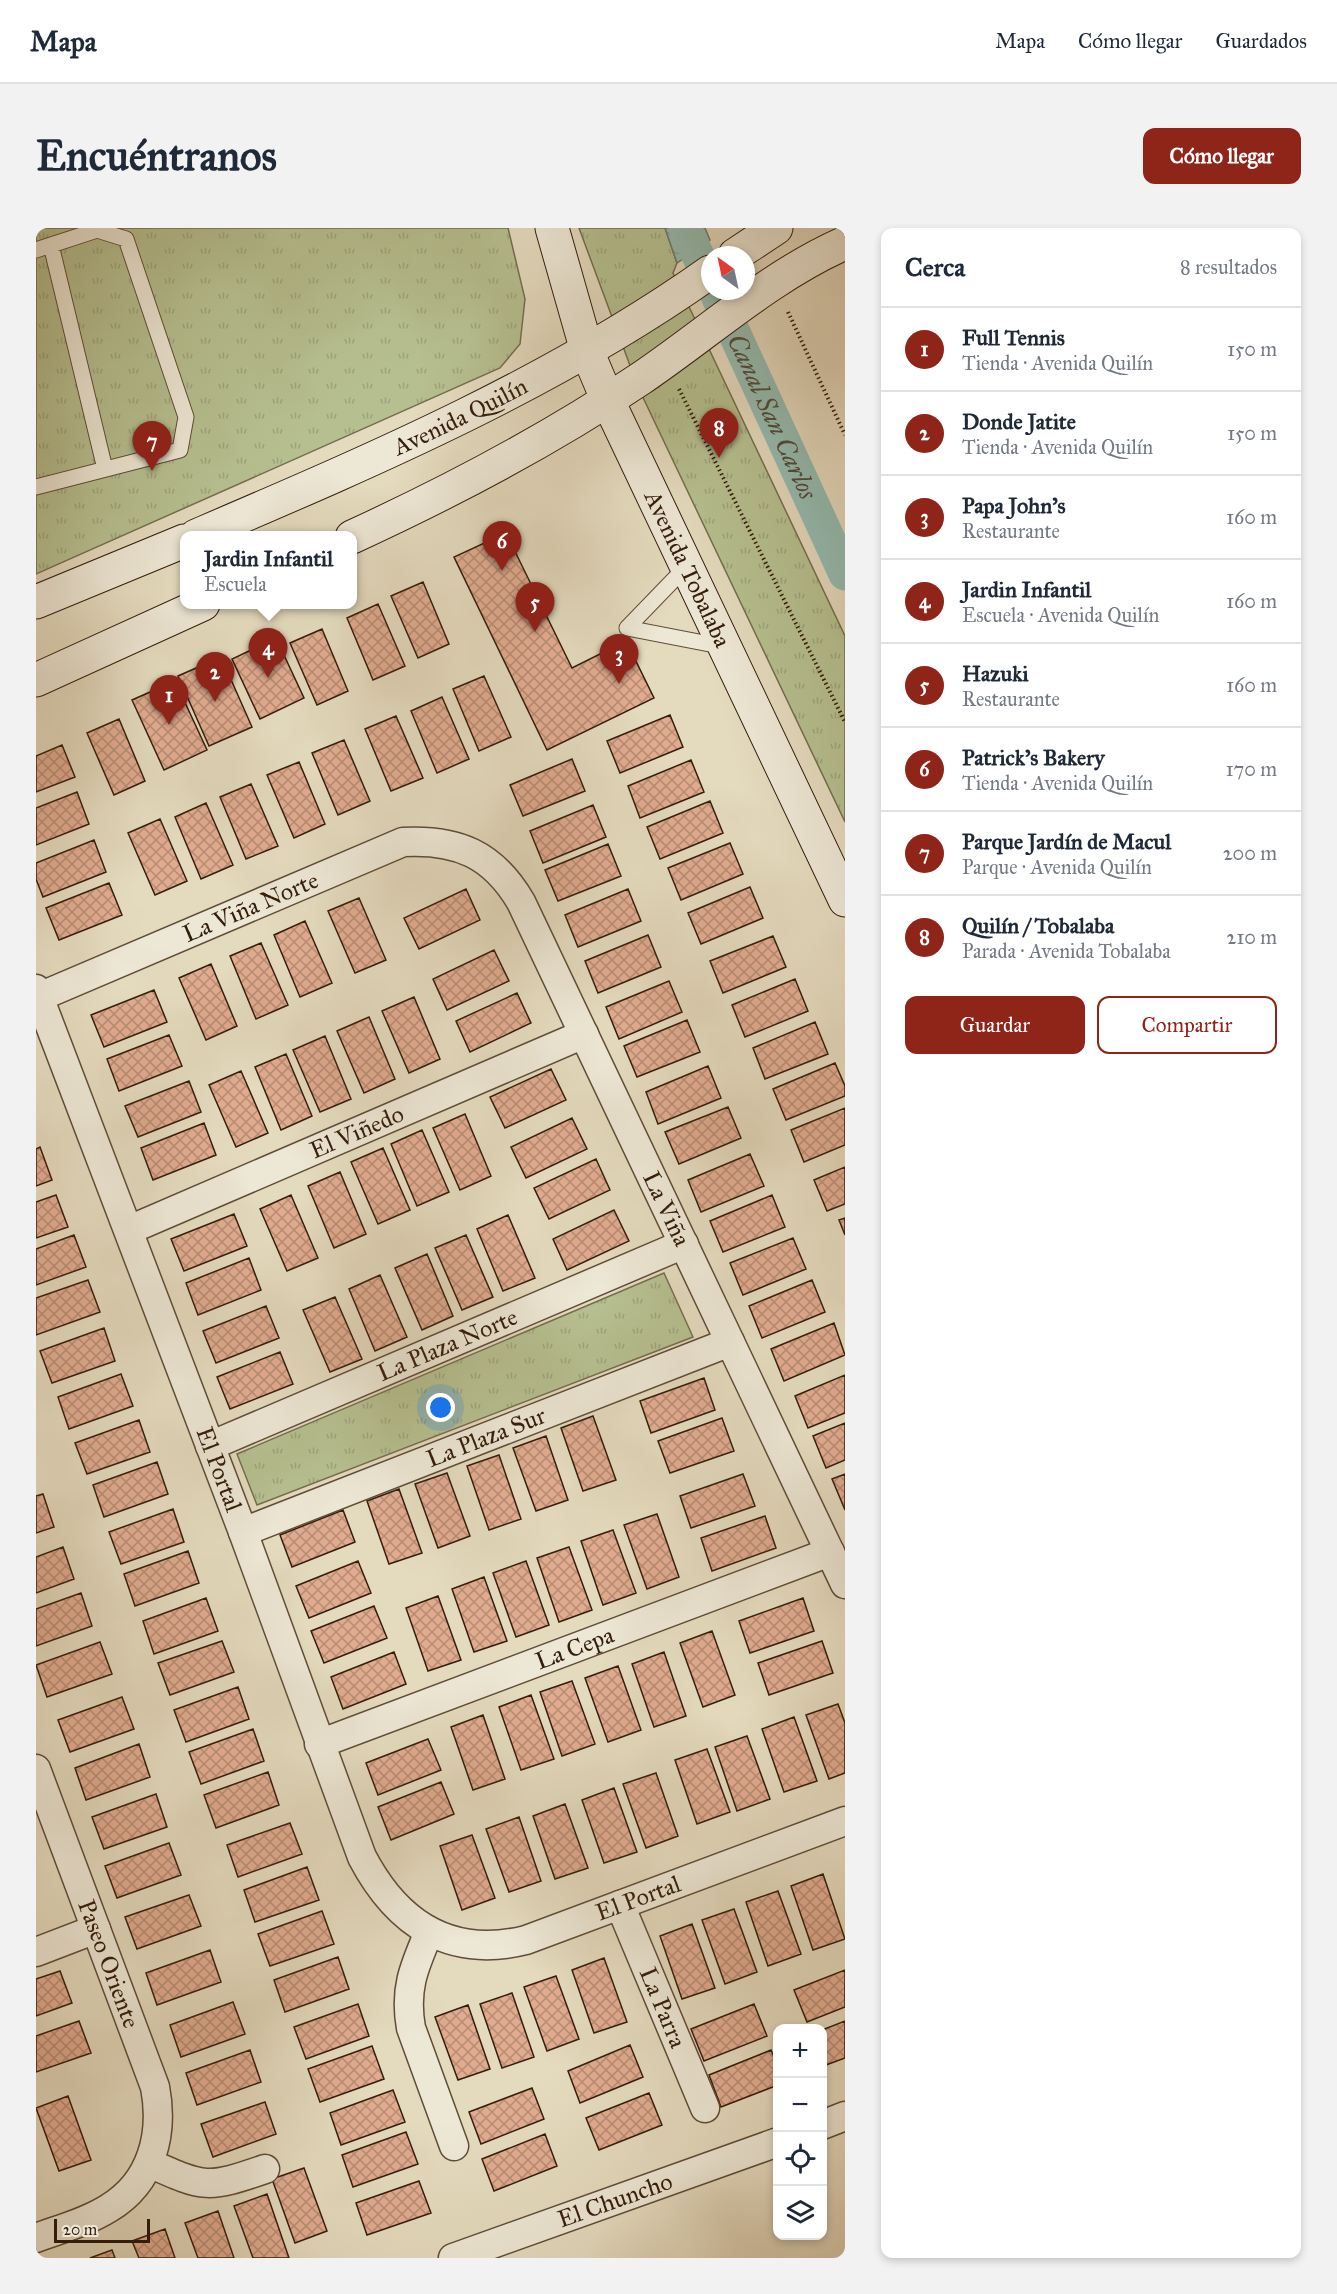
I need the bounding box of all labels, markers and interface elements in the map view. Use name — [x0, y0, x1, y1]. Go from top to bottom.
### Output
text: Mapa — [30, 24, 97, 59]
text: Mapa — [995, 28, 1045, 54]
text: Cómo llegar — [1078, 28, 1182, 54]
text: Guardados — [1215, 28, 1307, 54]
button: Cómo llegar — [1143, 128, 1301, 184]
text: Encuéntranos — [36, 130, 277, 182]
north arrow — [701, 246, 755, 300]
text: Cerca — [905, 251, 965, 283]
text: 8 resultados — [1180, 255, 1277, 279]
text: Full Tennis — [962, 324, 1065, 351]
water label: Canal San Carlos — [721, 329, 825, 505]
text: 1 — [921, 337, 928, 361]
text: 150 m — [1227, 337, 1277, 361]
text: Tienda · Avenida Quilín — [962, 351, 1153, 375]
street label: Avenida Quilín — [388, 371, 533, 463]
pin: 8 — [700, 408, 738, 458]
text: Donde Jatite — [962, 408, 1076, 435]
text: 2 — [920, 421, 929, 445]
text: 150 m — [1227, 421, 1277, 445]
pin: 7 — [132, 422, 172, 471]
text: Tienda · Avenida Quilín — [962, 435, 1153, 459]
street label: Avenida Tobalaba — [637, 485, 738, 653]
text: Papa John's — [962, 492, 1066, 519]
text: 3 — [921, 505, 929, 529]
text: 160 m — [1226, 505, 1277, 529]
text: Restaurante — [962, 519, 1060, 543]
pin: 6 — [482, 522, 522, 571]
popup — [180, 531, 357, 609]
text: Jardin Infantil — [204, 545, 333, 572]
text: Escuela — [204, 572, 267, 596]
text: Jardin Infantil — [962, 576, 1091, 603]
pin: 5 — [516, 582, 554, 632]
text: 4 — [919, 589, 930, 613]
text: 160 m — [1226, 589, 1277, 613]
text: Escuela · Avenida Quilín — [962, 603, 1159, 627]
pin: 4 — [248, 628, 288, 678]
pin: 3 — [600, 634, 638, 684]
pin: 2 — [196, 652, 234, 702]
text: Hazuki — [962, 660, 1028, 687]
text: 5 — [920, 673, 929, 697]
text: 160 m — [1226, 673, 1277, 697]
pin: 1 — [150, 676, 188, 725]
text: Restaurante — [962, 687, 1060, 711]
text: Patrick's Bakery — [962, 744, 1105, 771]
text: 6 — [919, 757, 930, 781]
text: 170 m — [1226, 757, 1277, 781]
text: Tienda · Avenida Quilín — [962, 771, 1153, 795]
text: Parque Jardín de Macul — [962, 828, 1171, 855]
text: 7 — [919, 841, 930, 865]
text: 200 m — [1223, 841, 1277, 865]
text: Parque · Avenida Quilín — [962, 855, 1152, 879]
street label: La Viña Norte — [178, 865, 323, 949]
text: Quilín / Tobalaba — [962, 912, 1114, 939]
text: 8 — [919, 925, 930, 949]
text: 210 m — [1227, 925, 1277, 949]
text: Parada · Avenida Tobalaba — [962, 939, 1171, 963]
button: Guardar — [905, 996, 1085, 1054]
button: Compartir — [1097, 996, 1277, 1054]
street label: El Viñedo — [305, 1098, 408, 1165]
street label: La Viña — [636, 1166, 698, 1252]
street label: La Plaza Norte — [373, 1302, 522, 1388]
your location — [426, 1393, 455, 1422]
street label: La Plaza Sur — [422, 1400, 550, 1474]
street label: El Portal — [189, 1423, 249, 1516]
street label: La Cepa — [531, 1619, 619, 1676]
street label: El Portal — [592, 1868, 685, 1928]
street label: Paseo Oriente — [71, 1895, 147, 2032]
street label: La Parra — [633, 1963, 693, 2053]
map controls — [773, 2024, 827, 2240]
button: + — [773, 2024, 827, 2078]
button: − — [773, 2078, 827, 2132]
button: locate — [773, 2132, 827, 2186]
street label: El Chuncho — [553, 2166, 676, 2234]
button: layers — [773, 2186, 827, 2240]
scale bar — [54, 2216, 150, 2244]
text: 20 m — [63, 2220, 97, 2239]

